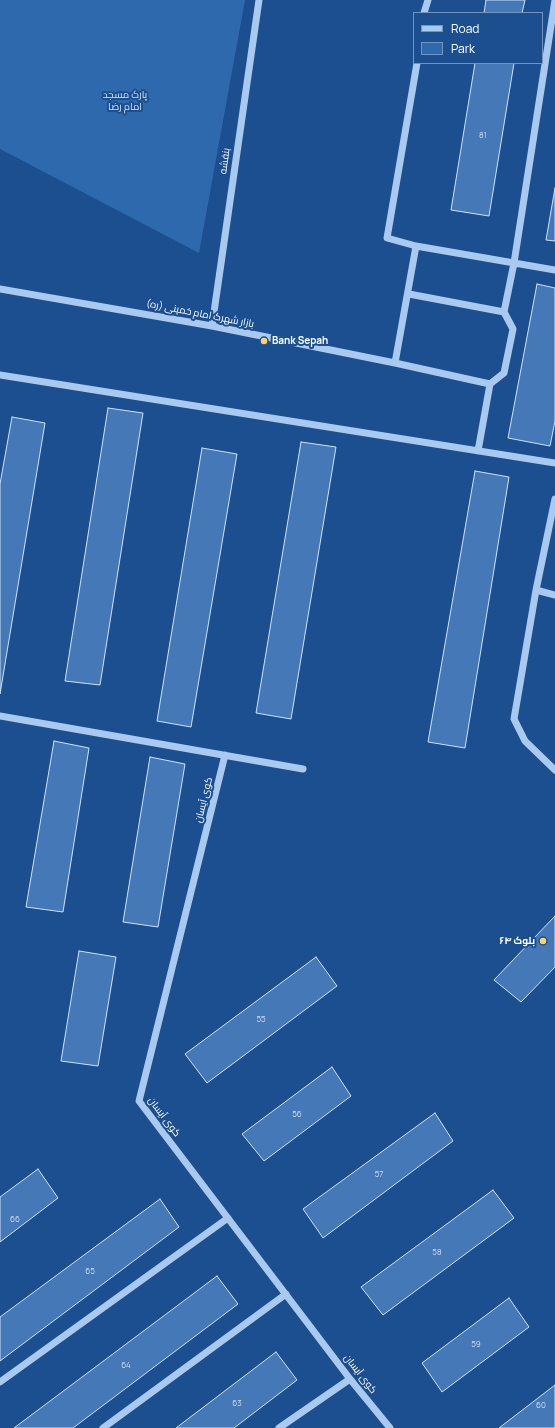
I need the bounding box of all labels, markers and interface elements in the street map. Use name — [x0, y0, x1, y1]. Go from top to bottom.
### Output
legend — [413, 12, 543, 64]
text: Road — [451, 20, 479, 37]
text: Park — [451, 40, 475, 57]
park label: پارک مسجد امام رضا — [103, 89, 147, 112]
house number: 81 — [479, 131, 487, 141]
street label: بنفشه — [217, 147, 233, 175]
street label: بازار شهرک امام خمینی (ره) — [145, 298, 255, 330]
place label: Bank Sepah — [272, 335, 328, 347]
marker: Bank Sepah — [259, 336, 269, 346]
street label: کوی آیسان — [193, 776, 215, 824]
place label: بلوک ۶۴ — [499, 935, 535, 947]
marker: بلوک ۶۴ — [538, 936, 548, 946]
house number: 55 — [256, 1015, 266, 1025]
street label: کوی آیسان — [145, 1095, 183, 1139]
house number: 56 — [292, 1110, 302, 1120]
house number: 57 — [375, 1170, 383, 1180]
house number: 66 — [10, 1215, 20, 1225]
house number: 58 — [432, 1248, 442, 1258]
house number: 65 — [85, 1267, 95, 1277]
house number: 59 — [471, 1340, 481, 1350]
street label: کوی آیسان — [341, 1352, 379, 1396]
house number: 64 — [121, 1361, 131, 1371]
house number: 63 — [232, 1399, 242, 1409]
house number: 60 — [536, 1401, 546, 1411]

